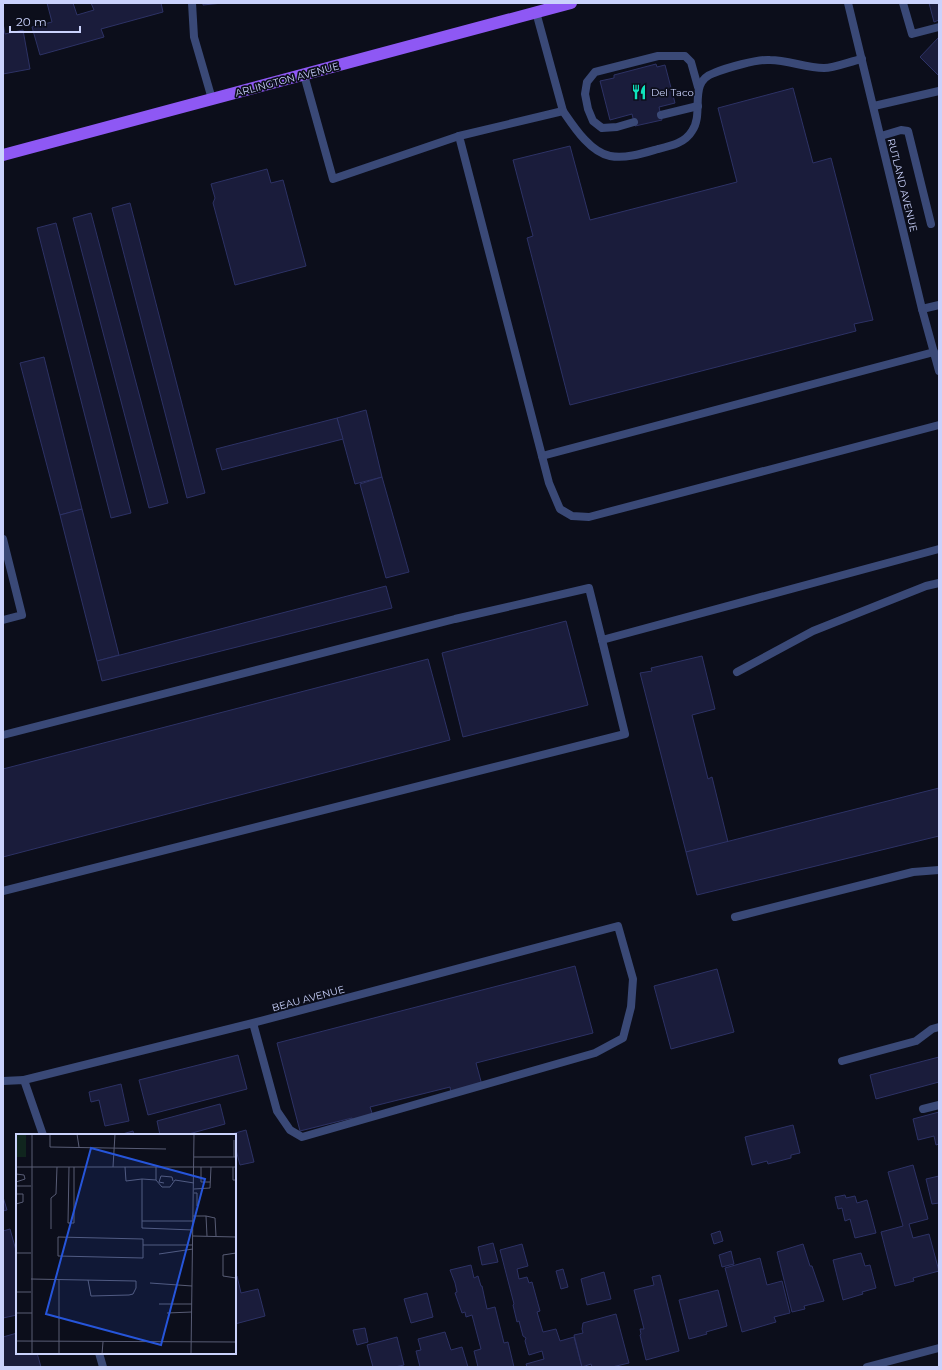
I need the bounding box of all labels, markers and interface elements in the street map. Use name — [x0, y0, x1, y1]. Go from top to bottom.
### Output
scale bar — [10, 8, 80, 34]
text: 20 m — [16, 14, 47, 29]
street label: ARLINGTON AVENUE — [234, 59, 341, 100]
restaurant icon: Del Taco — [630, 83, 648, 101]
place label: Del Taco — [651, 86, 694, 99]
street label: RUTLAND AVENUE — [885, 137, 920, 234]
street label: BEAU AVENUE — [270, 982, 346, 1014]
inset map — [16, 1134, 236, 1354]

